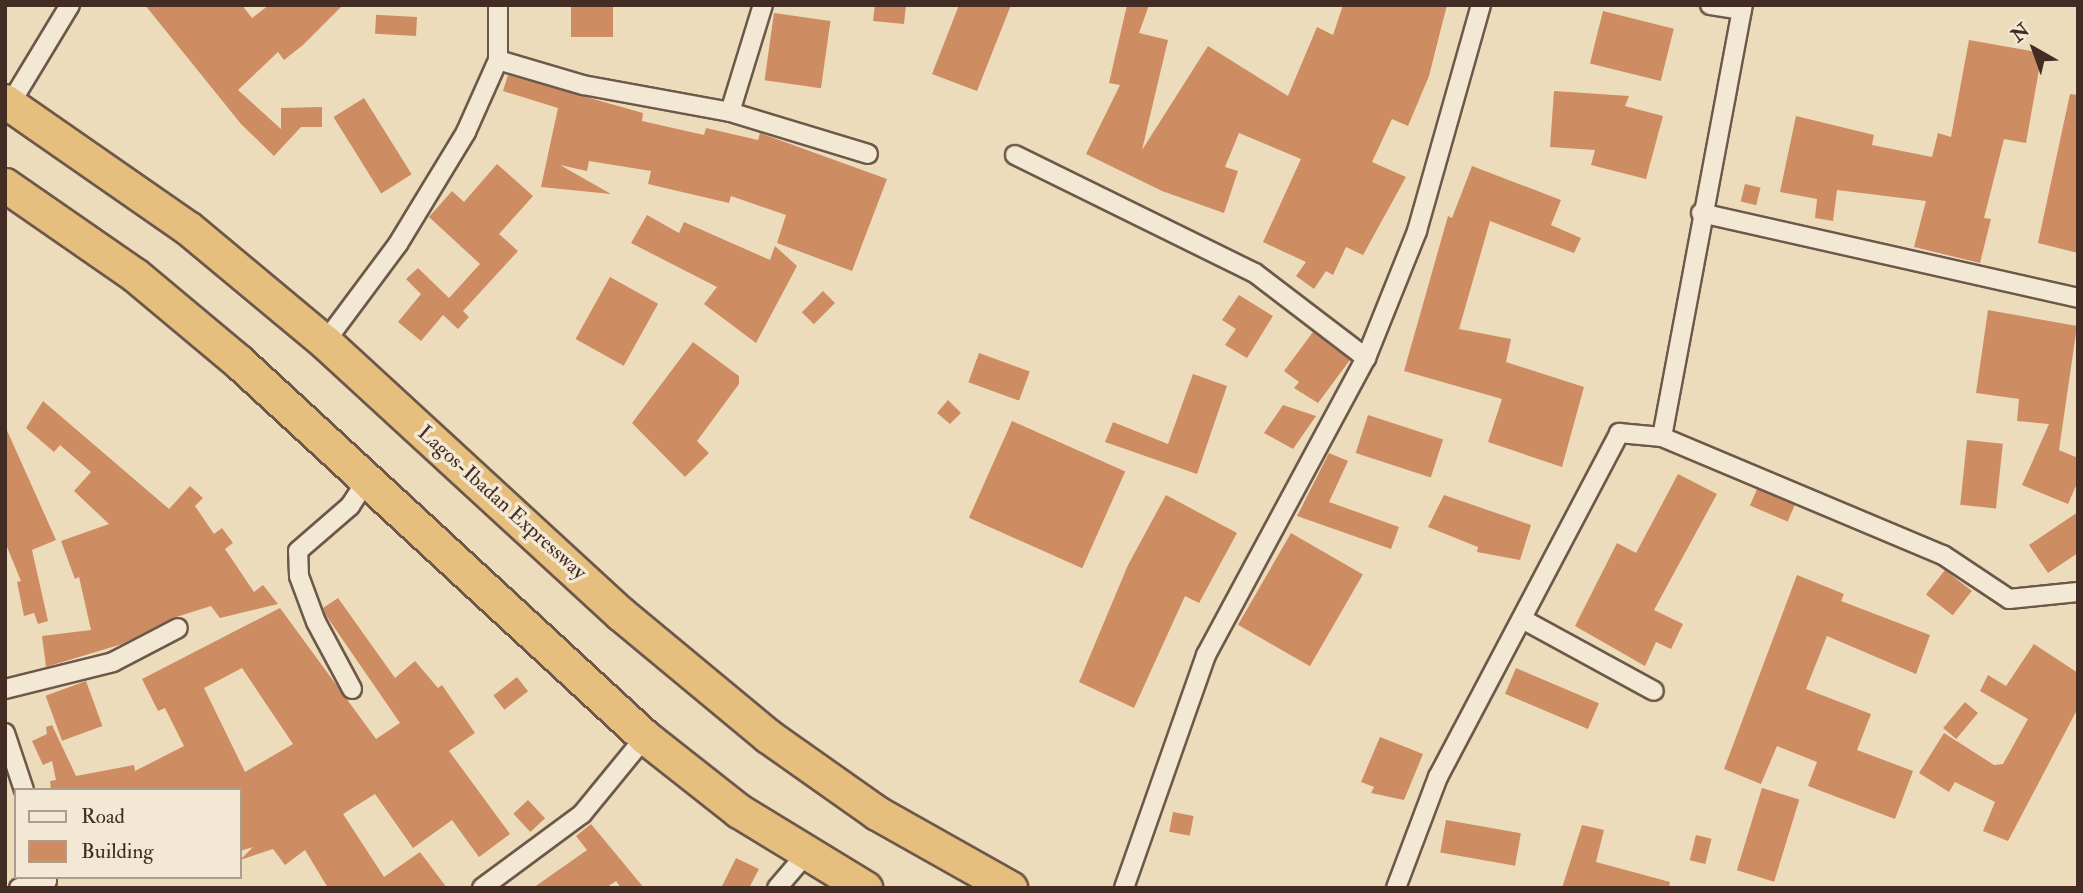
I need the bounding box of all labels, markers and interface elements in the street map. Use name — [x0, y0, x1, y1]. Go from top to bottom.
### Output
north arrow — [1999, 14, 2069, 84]
text: N — [2006, 18, 2035, 48]
street label: Lagos-Ibadan Expressway — [412, 421, 592, 585]
legend — [14, 788, 242, 879]
text: Road — [81, 803, 125, 830]
text: Building — [81, 838, 154, 865]

